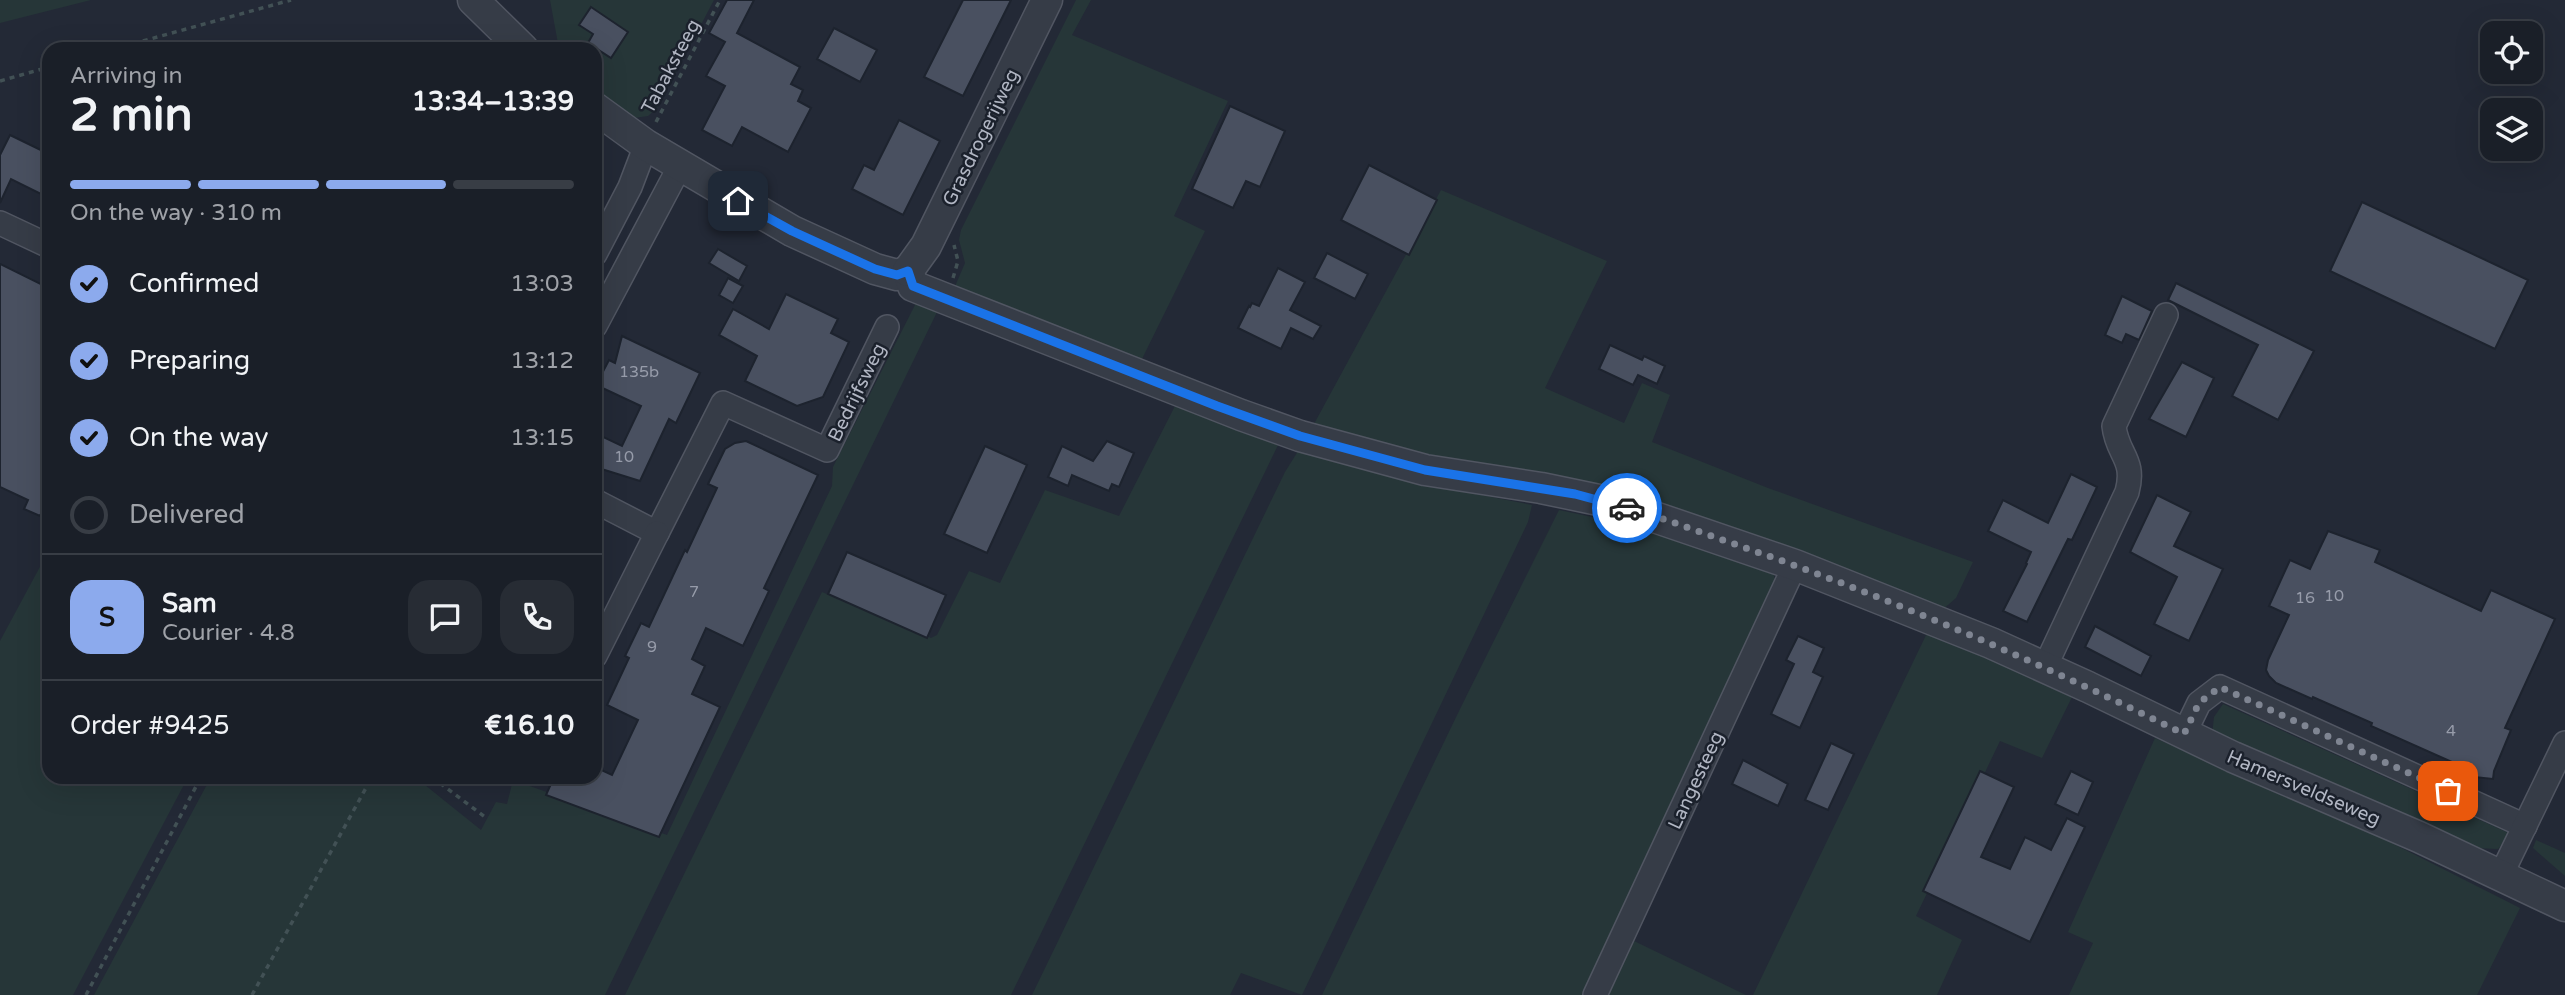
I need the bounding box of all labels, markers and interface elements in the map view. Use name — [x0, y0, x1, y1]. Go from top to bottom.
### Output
street label: Tabaksteeg — [637, 16, 705, 117]
map controls — [2480, 21, 2543, 161]
button: locate — [2480, 21, 2543, 84]
text: Arriving in — [70, 62, 183, 90]
street label: Grasdrogerijweg — [938, 66, 1023, 209]
text: 13:34–13:39 — [412, 86, 574, 117]
text: 2 min — [70, 88, 193, 143]
button: layers — [2480, 98, 2543, 161]
pin — [708, 171, 768, 231]
icon: home — [719, 182, 757, 220]
text: On the way · 310 m — [70, 199, 282, 227]
icon: check — [70, 265, 108, 303]
text: Confirmed — [129, 268, 259, 299]
text: 13:03 — [510, 270, 574, 298]
street label: Bedrijfsweg — [824, 340, 890, 445]
icon: check — [70, 342, 108, 380]
text: Preparing — [129, 345, 250, 376]
text: 13:12 — [510, 347, 574, 375]
house number: 135b — [619, 362, 659, 382]
icon: check — [70, 419, 108, 457]
text: On the way — [129, 422, 269, 453]
text: 13:15 — [510, 424, 574, 452]
house number: 10 — [614, 447, 634, 467]
courier — [1592, 473, 1662, 543]
icon: car — [1608, 489, 1646, 527]
text: Delivered — [129, 499, 245, 530]
button: chat — [408, 580, 482, 654]
button: phone — [500, 580, 574, 654]
house number: 7 — [689, 582, 699, 602]
house number: 10 — [2324, 586, 2344, 606]
text: Sam — [162, 588, 217, 619]
house number: 16 — [2295, 588, 2315, 608]
text: S — [99, 602, 115, 633]
text: Courier · 4.8 — [162, 619, 295, 647]
house number: 9 — [647, 637, 657, 657]
text: Order #9425 — [70, 710, 230, 741]
text: €16.10 — [484, 710, 574, 741]
house number: 4 — [2446, 721, 2456, 741]
street label: Langesteeg — [1664, 728, 1728, 833]
street label: Hamersveldseweg — [2224, 746, 2384, 830]
pin — [2418, 761, 2478, 821]
icon: bag — [2429, 772, 2467, 810]

